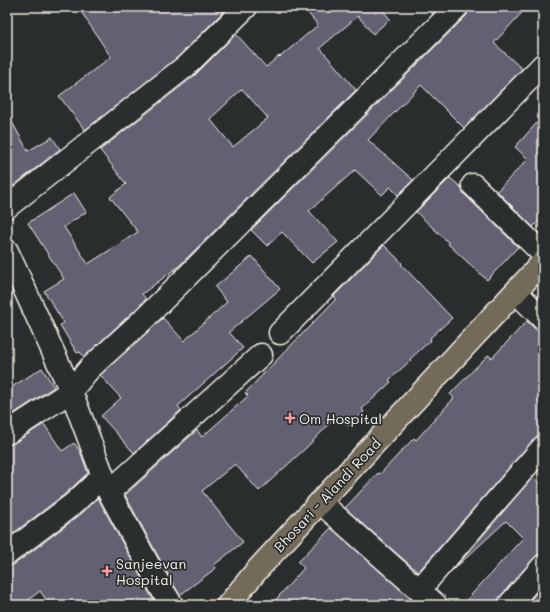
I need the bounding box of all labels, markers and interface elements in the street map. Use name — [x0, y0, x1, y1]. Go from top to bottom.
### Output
place label: Om Hospital — [299, 409, 382, 428]
marker: Om Hospital — [284, 412, 296, 424]
street label: Bhosari - Alandi Road — [269, 434, 385, 556]
place label: Sanjeevan Hospital — [116, 554, 186, 589]
marker: Sanjeevan Hospital — [101, 565, 113, 577]

